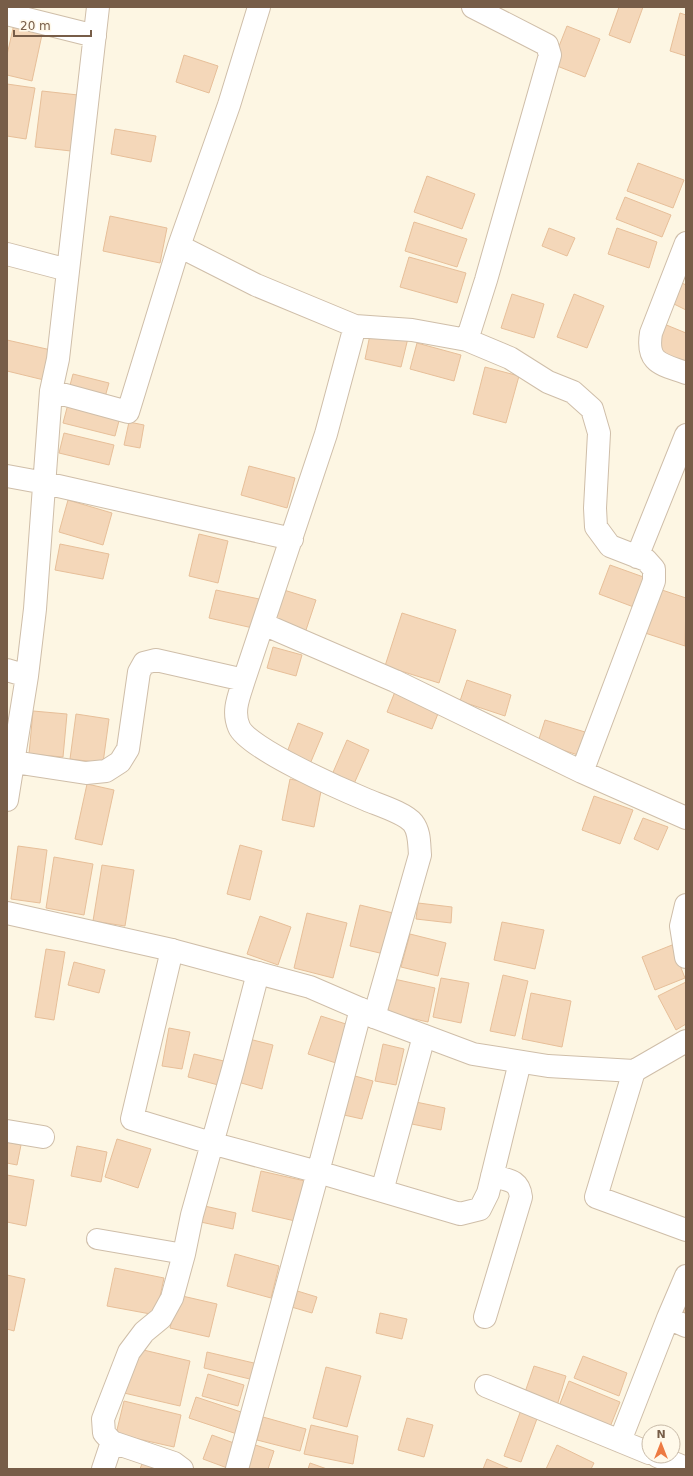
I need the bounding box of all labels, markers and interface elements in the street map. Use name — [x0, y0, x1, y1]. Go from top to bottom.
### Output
scale bar — [14, 12, 91, 38]
text: 20 m — [20, 19, 51, 33]
north arrow — [641, 1424, 681, 1464]
text: N — [656, 1428, 666, 1441]

